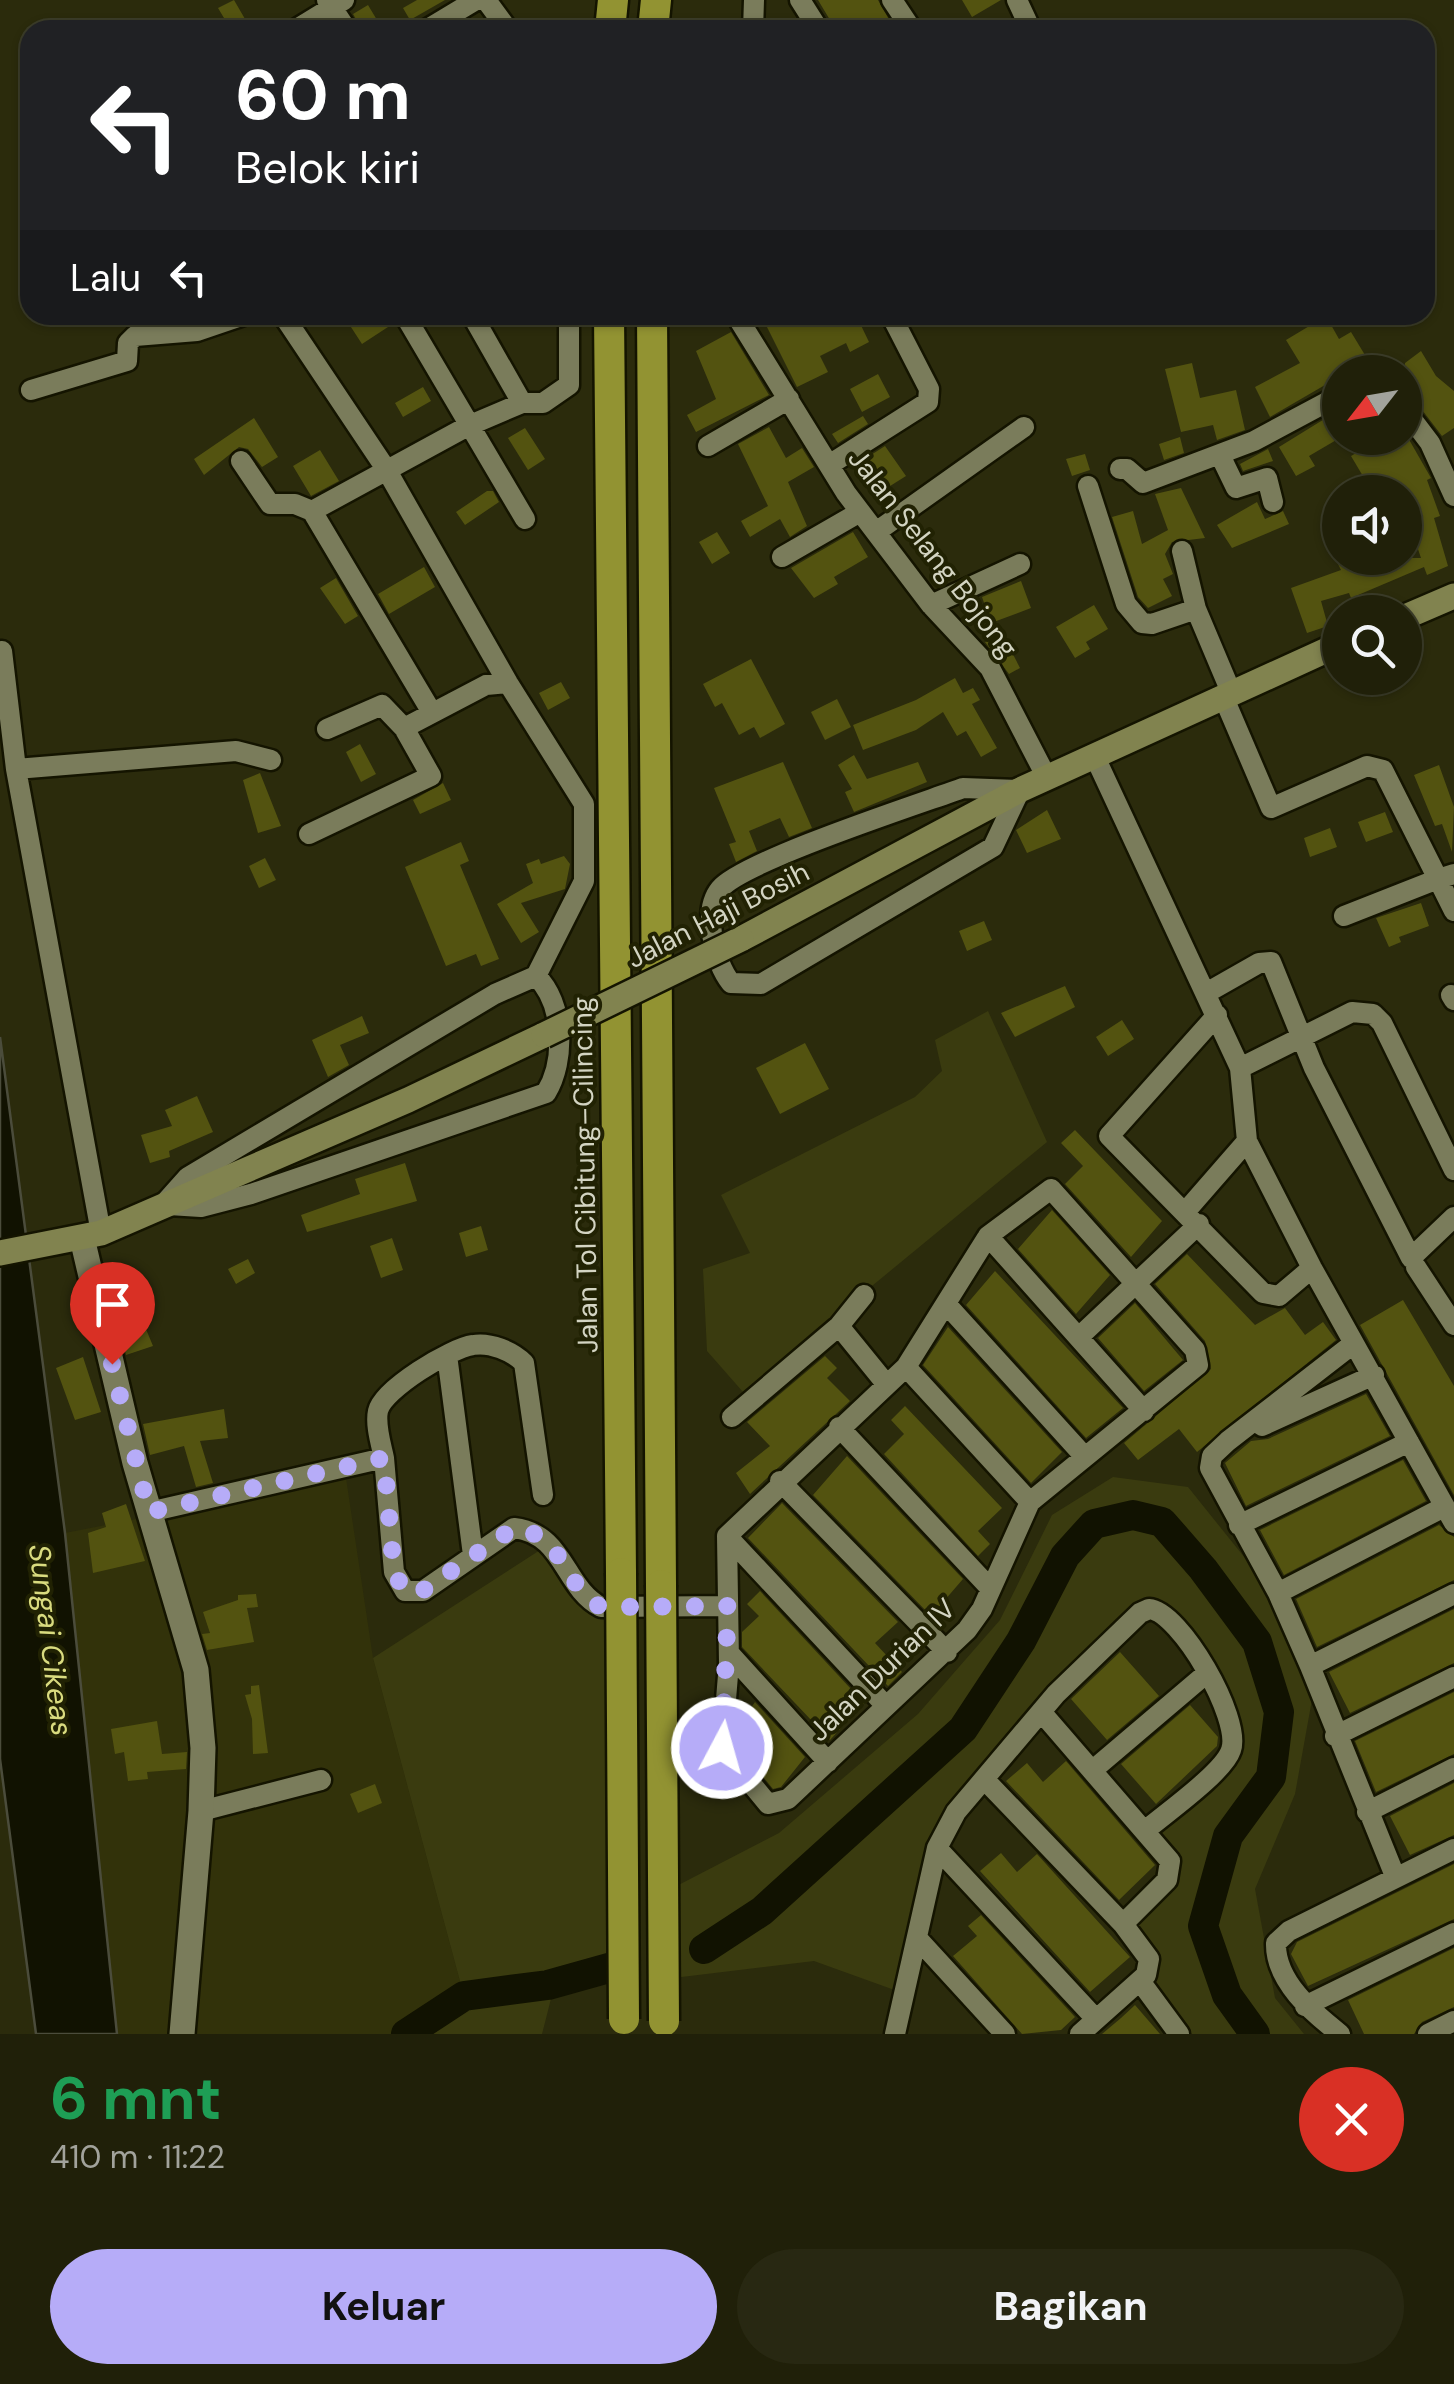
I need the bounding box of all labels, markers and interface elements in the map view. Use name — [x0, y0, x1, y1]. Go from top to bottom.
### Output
text: 60 m — [235, 50, 411, 141]
icon: left — [70, 60, 200, 190]
text: Belok kiri — [235, 138, 420, 197]
icon: left — [161, 250, 216, 305]
text: Lalu — [70, 253, 141, 303]
north arrow — [1322, 355, 1422, 455]
map controls — [1322, 355, 1422, 695]
street label: Jalan Selang Bojong — [840, 441, 1026, 665]
button: sound — [1322, 475, 1422, 575]
button: search — [1322, 595, 1422, 695]
street label: Jalan Haji Bosih — [621, 853, 815, 977]
street label: Jalan Tol Cibitung–Cilincing — [563, 996, 607, 1354]
pin — [70, 1262, 155, 1365]
icon: arrive — [85, 1277, 140, 1332]
water label: Sungai Cikeas — [20, 1542, 82, 1738]
street label: Jalan Durian IV — [801, 1590, 964, 1750]
position arrow — [670, 1696, 774, 1800]
text: 6 mnt — [50, 2059, 222, 2138]
button: close — [1299, 2067, 1404, 2172]
text: 410 m · 11:22 — [50, 2136, 225, 2178]
button: Keluar — [50, 2249, 717, 2364]
button: Bagikan — [737, 2249, 1404, 2364]

